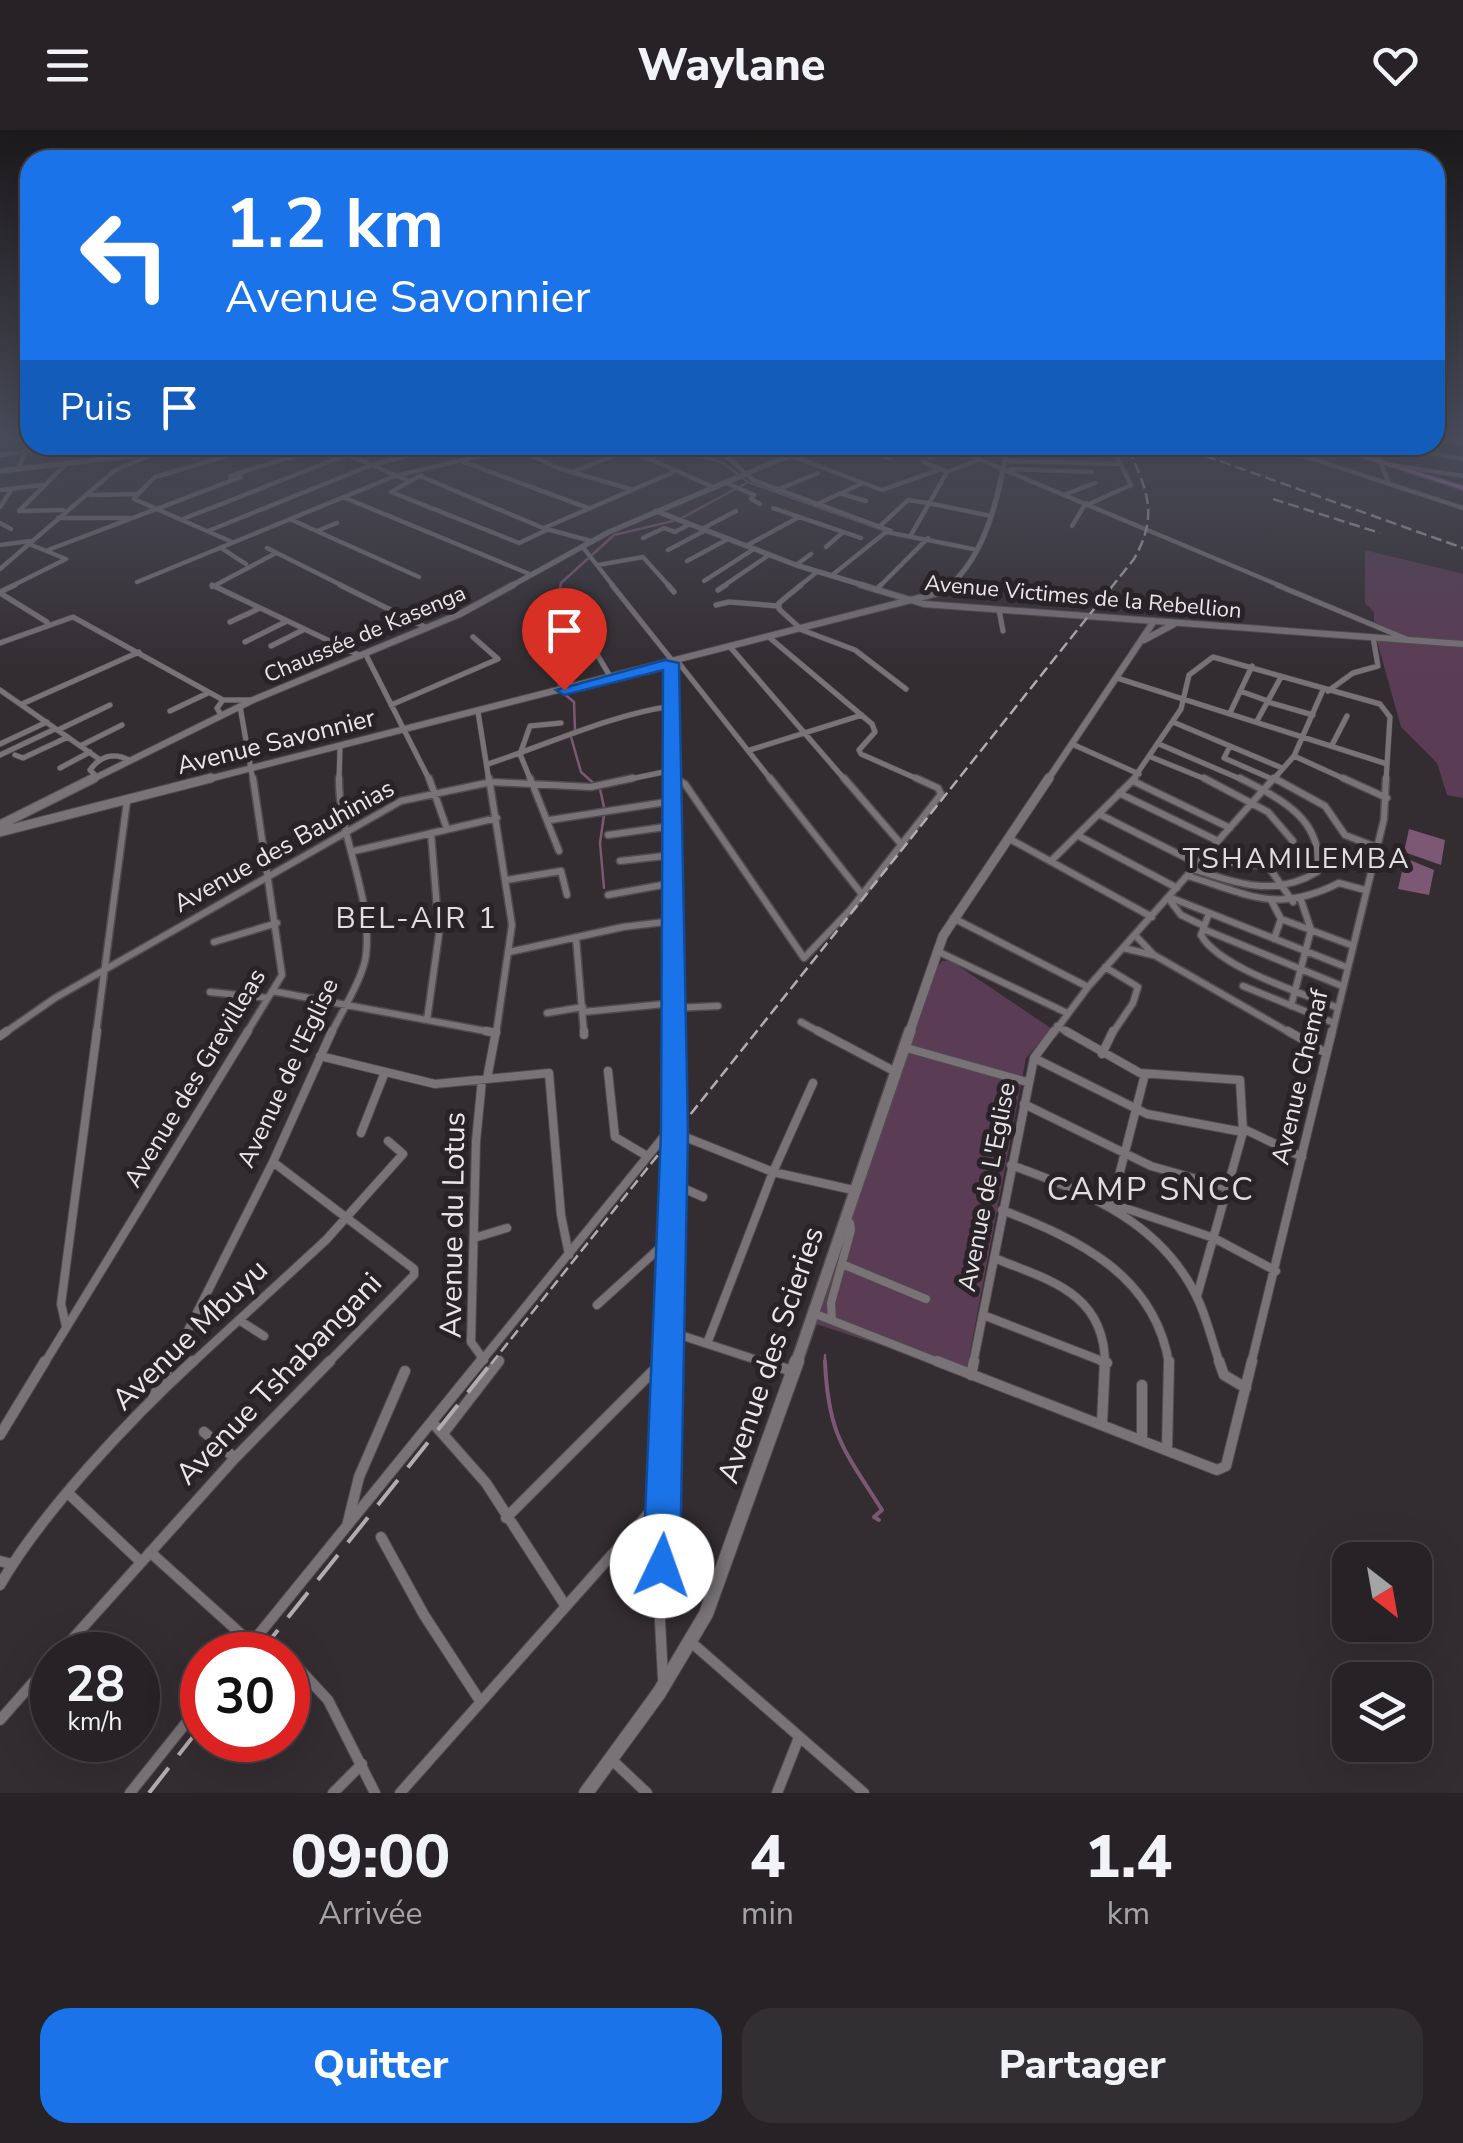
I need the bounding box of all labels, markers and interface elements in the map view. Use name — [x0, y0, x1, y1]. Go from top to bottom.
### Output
text: Waylane — [638, 35, 826, 96]
icon: menu — [40, 38, 95, 93]
icon: heart — [1368, 38, 1423, 93]
text: 1.2 km — [225, 176, 444, 272]
icon: left — [60, 190, 190, 320]
text: Avenue Savonnier — [225, 267, 591, 328]
icon: arrive — [152, 380, 207, 435]
text: Puis — [60, 382, 132, 433]
street label: Avenue Victimes de la Rebellion — [923, 568, 1243, 626]
street label: Chaussée de Kasenga — [260, 578, 470, 690]
pin — [522, 588, 607, 691]
icon: arrive — [537, 603, 592, 658]
street label: Avenue Savonnier — [173, 701, 379, 783]
street label: Avenue des Bauhinias — [168, 771, 400, 921]
district label: TSHAMILEMBA — [1183, 840, 1411, 878]
district label: BEL-AIR 1 — [336, 898, 498, 939]
street label: Avenue des Grevilleas — [116, 962, 274, 1194]
street label: Avenue de l'Eglise — [229, 973, 347, 1173]
street label: Avenue Chemaf — [1263, 985, 1337, 1168]
street label: Avenue de L'Eglise — [950, 1079, 1024, 1295]
street label: Avenue du Lotus — [431, 1112, 475, 1338]
district label: CAMP SNCC — [1047, 1168, 1255, 1211]
street label: Avenue des Scieries — [708, 1221, 834, 1489]
street label: Avenue Mbuyu — [103, 1250, 277, 1420]
street label: Avenue Tshabangani — [167, 1264, 391, 1494]
position arrow — [610, 1514, 714, 1618]
north arrow — [1332, 1542, 1432, 1642]
map controls — [1332, 1542, 1432, 1762]
speed limit sign: 30 — [180, 1632, 310, 1762]
text: 28 — [65, 1650, 125, 1719]
button: layers — [1332, 1662, 1432, 1762]
text: km/h — [67, 1705, 123, 1739]
text: 09:00 — [291, 1816, 450, 1898]
text: 4 — [749, 1816, 785, 1898]
text: 1.4 — [1085, 1816, 1172, 1898]
text: Arrivée — [319, 1892, 422, 1935]
text: min — [741, 1892, 794, 1935]
text: km — [1107, 1892, 1150, 1935]
button: Quitter — [40, 2008, 722, 2123]
button: Partager — [742, 2008, 1423, 2123]

